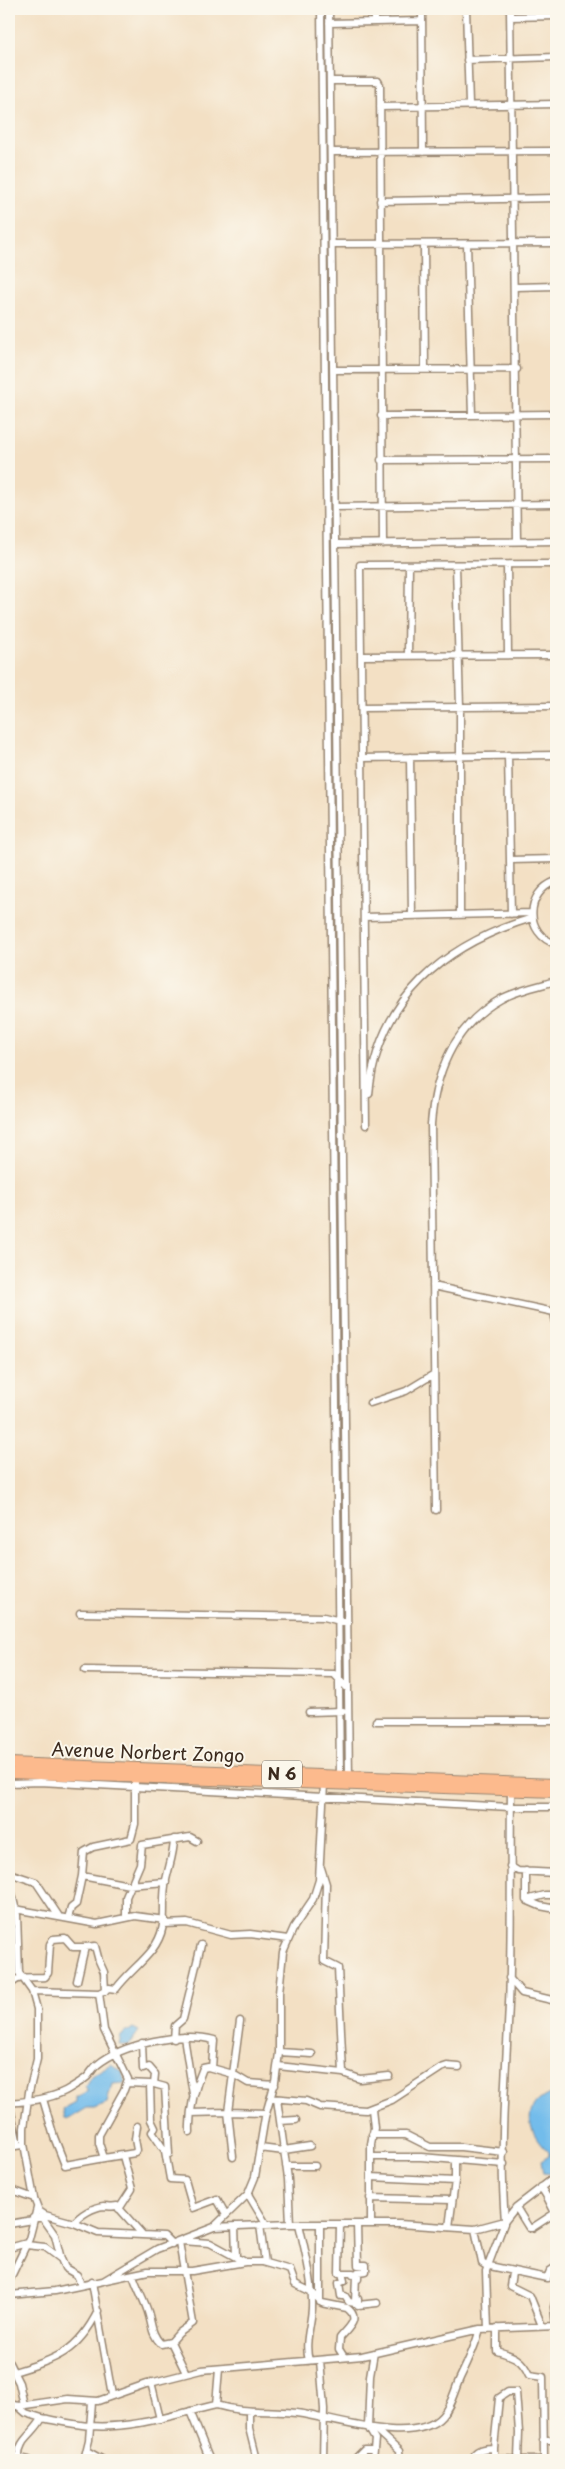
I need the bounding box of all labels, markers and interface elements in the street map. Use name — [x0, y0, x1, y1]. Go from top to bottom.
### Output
street label: Avenue Norbert Zongo — [51, 1735, 245, 1768]
road number: N 6 — [262, 1760, 302, 1788]

